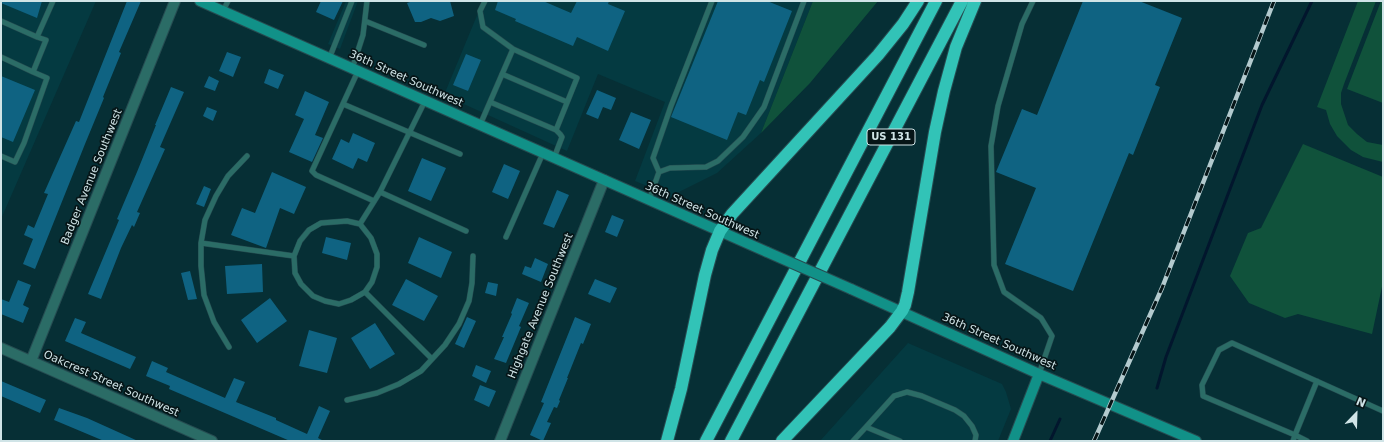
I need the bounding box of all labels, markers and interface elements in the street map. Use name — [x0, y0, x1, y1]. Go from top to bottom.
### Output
street label: 36th Street Southwest — [347, 48, 465, 110]
street label: Badger Avenue Southwest — [59, 107, 125, 247]
road number: US 131 — [867, 129, 915, 145]
street label: 36th Street Southwest — [643, 180, 761, 242]
street label: Highgate Avenue Southwest — [506, 231, 576, 381]
street label: 36th Street Southwest — [940, 311, 1058, 373]
street label: Oakcrest Street Southwest — [41, 348, 181, 420]
north arrow — [1336, 394, 1376, 434]
text: N — [1354, 395, 1368, 410]

